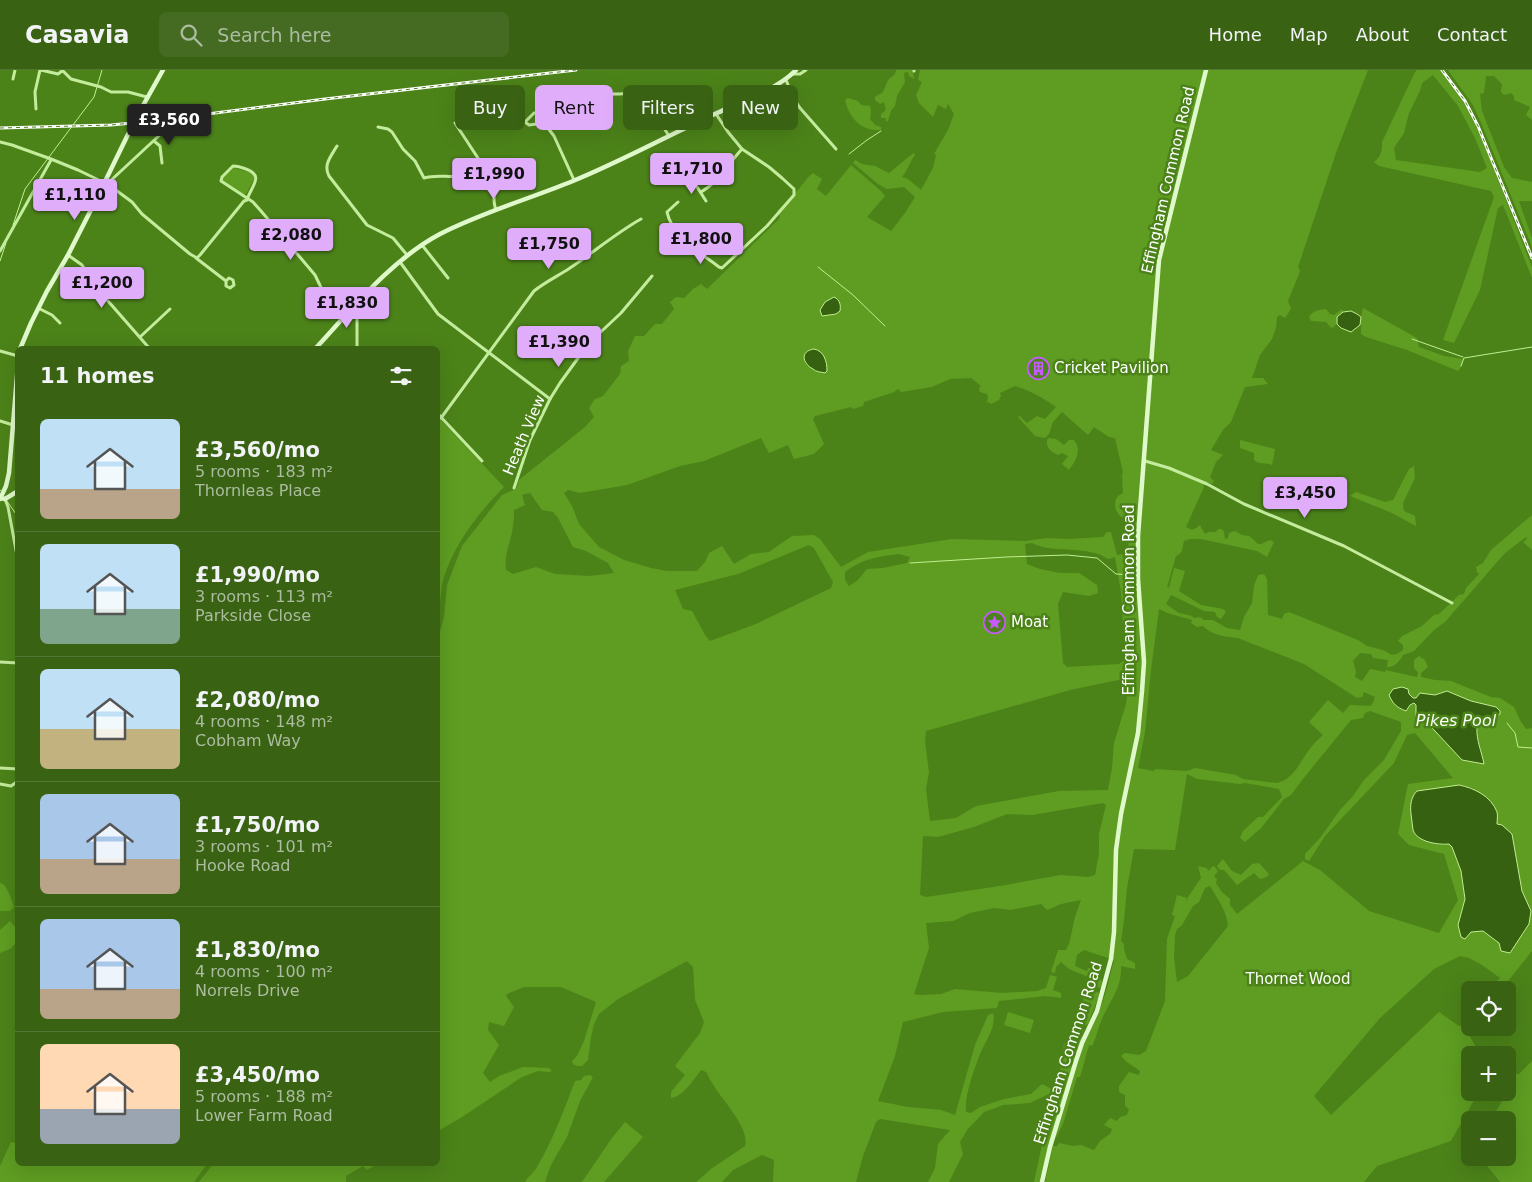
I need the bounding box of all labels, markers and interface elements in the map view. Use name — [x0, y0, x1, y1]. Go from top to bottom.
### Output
search box — [159, 12, 509, 57]
text: Casavia — [25, 21, 129, 49]
icon: search — [177, 21, 205, 49]
text: Search here — [217, 24, 332, 46]
text: Home — [1209, 24, 1262, 45]
text: Map — [1290, 24, 1328, 45]
text: About — [1356, 24, 1409, 45]
text: Contact — [1437, 24, 1507, 45]
chip: Buy — [455, 85, 525, 130]
chip: Rent — [535, 85, 613, 130]
chip: Filters — [623, 85, 713, 130]
chip: New — [723, 85, 798, 130]
street label: Effingham Common Road — [1138, 85, 1198, 275]
pin: £3,560 — [128, 104, 210, 146]
text: £3,560 — [138, 110, 200, 129]
pin: £1,710 — [651, 152, 733, 195]
pin: £1,990 — [453, 158, 535, 200]
text: £1,710 — [661, 159, 723, 178]
text: £1,990 — [463, 164, 525, 183]
pin: £1,110 — [34, 178, 116, 221]
text: £1,110 — [44, 185, 106, 204]
pin: £2,080 — [250, 218, 332, 261]
pin: £1,800 — [660, 222, 742, 265]
text: £2,080 — [260, 225, 322, 244]
pin: £1,750 — [508, 228, 590, 270]
text: £1,800 — [670, 229, 732, 248]
text: £1,750 — [518, 234, 580, 253]
pin: £1,200 — [61, 266, 143, 309]
text: £1,200 — [71, 273, 133, 292]
pin: £1,830 — [306, 286, 388, 329]
text: £1,830 — [316, 293, 378, 312]
pin: £1,390 — [518, 326, 600, 368]
text: £1,390 — [528, 332, 590, 351]
building icon: Cricket Pavilion — [1026, 356, 1050, 380]
place label: Cricket Pavilion — [1054, 359, 1169, 377]
icon: filters — [387, 362, 415, 390]
text: 11 homes — [40, 364, 155, 388]
street label: Heath View — [499, 392, 549, 478]
text: £3,560/mo — [195, 438, 320, 462]
icon: home — [80, 439, 140, 499]
text: 5 rooms · 183 m² — [195, 462, 333, 481]
pin: £3,450 — [1264, 476, 1346, 519]
text: Thornleas Place — [195, 481, 321, 500]
text: £3,450 — [1274, 483, 1336, 502]
street label: Effingham Common Road — [1120, 504, 1138, 696]
text: £1,990/mo — [195, 563, 320, 587]
icon: home — [80, 564, 140, 624]
text: 3 rooms · 113 m² — [195, 587, 333, 606]
text: Parkside Close — [195, 606, 311, 625]
place icon: Moat — [983, 610, 1007, 634]
place label: Moat — [1011, 613, 1048, 631]
text: £2,080/mo — [195, 688, 320, 712]
icon: home — [80, 689, 140, 749]
water label: Pikes Pool — [1416, 711, 1497, 730]
text: 4 rooms · 148 m² — [195, 712, 333, 731]
text: Cobham Way — [195, 731, 301, 750]
text: £1,750/mo — [195, 813, 320, 837]
icon: home — [80, 814, 140, 874]
text: 3 rooms · 101 m² — [195, 837, 333, 856]
text: Hooke Road — [195, 856, 290, 875]
text: £1,830/mo — [195, 938, 320, 962]
icon: home — [80, 939, 140, 999]
street label: Effingham Common Road — [1030, 959, 1106, 1147]
text: 4 rooms · 100 m² — [195, 962, 333, 981]
park label: Thornet Wood — [1245, 970, 1350, 988]
text: Norrels Drive — [195, 981, 300, 1000]
map controls — [1461, 981, 1516, 1166]
button: locate — [1461, 981, 1516, 1036]
button: + — [1461, 1046, 1516, 1101]
text: £3,450/mo — [195, 1063, 320, 1087]
icon: home — [80, 1064, 140, 1124]
text: 5 rooms · 188 m² — [195, 1087, 333, 1106]
text: Lower Farm Road — [195, 1106, 333, 1125]
button: − — [1461, 1111, 1516, 1166]

